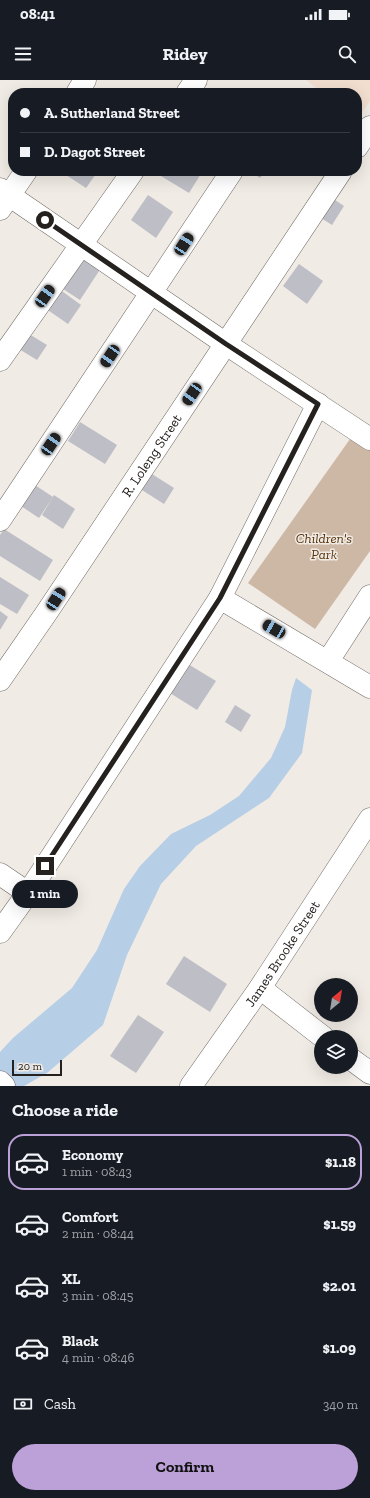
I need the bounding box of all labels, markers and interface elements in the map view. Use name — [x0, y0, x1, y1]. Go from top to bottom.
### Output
text: 08:41 — [20, 5, 55, 23]
icon: menu — [12, 43, 34, 65]
text: Ridey — [162, 43, 208, 65]
icon: search — [336, 43, 358, 65]
text: A. Sutherland Street — [44, 104, 180, 122]
text: D. Dagot Street — [44, 143, 145, 161]
route start — [36, 211, 54, 229]
car — [172, 231, 196, 257]
car — [33, 283, 57, 309]
car — [98, 343, 122, 369]
car — [180, 381, 204, 407]
street label: R. Loleng Street — [118, 410, 186, 500]
car — [39, 431, 63, 457]
park label: Children's Park — [296, 530, 352, 563]
car — [44, 586, 68, 612]
car — [261, 618, 287, 640]
route end — [36, 857, 54, 875]
callout: 1 min — [12, 880, 78, 908]
text: 1 min — [30, 886, 60, 901]
street label: James Brooke Street — [241, 897, 324, 1010]
north arrow — [314, 978, 358, 1022]
map controls — [314, 978, 358, 1074]
button: layers — [314, 1030, 358, 1074]
scale bar — [12, 1058, 62, 1077]
text: 20 m — [18, 1060, 42, 1073]
text: Choose a ride — [12, 1099, 118, 1121]
icon: car — [14, 1144, 50, 1180]
text: Economy — [62, 1146, 123, 1164]
text: $1.18 — [325, 1153, 356, 1171]
text: 1 min · 08:43 — [62, 1164, 132, 1179]
icon: car — [14, 1206, 50, 1242]
text: Comfort — [62, 1208, 118, 1226]
text: $1.59 — [323, 1215, 356, 1233]
text: 2 min · 08:44 — [62, 1226, 134, 1241]
icon: car — [14, 1268, 50, 1304]
text: XL — [62, 1270, 80, 1288]
text: $2.01 — [322, 1277, 356, 1295]
text: 3 min · 08:45 — [62, 1288, 133, 1303]
icon: car — [14, 1330, 50, 1366]
text: Black — [62, 1332, 99, 1350]
text: $1.09 — [322, 1339, 356, 1357]
text: 4 min · 08:46 — [62, 1350, 134, 1365]
icon: cash — [12, 1393, 34, 1415]
text: Cash — [44, 1395, 76, 1413]
text: 340 m — [323, 1397, 358, 1412]
button: Confirm — [12, 1444, 358, 1490]

